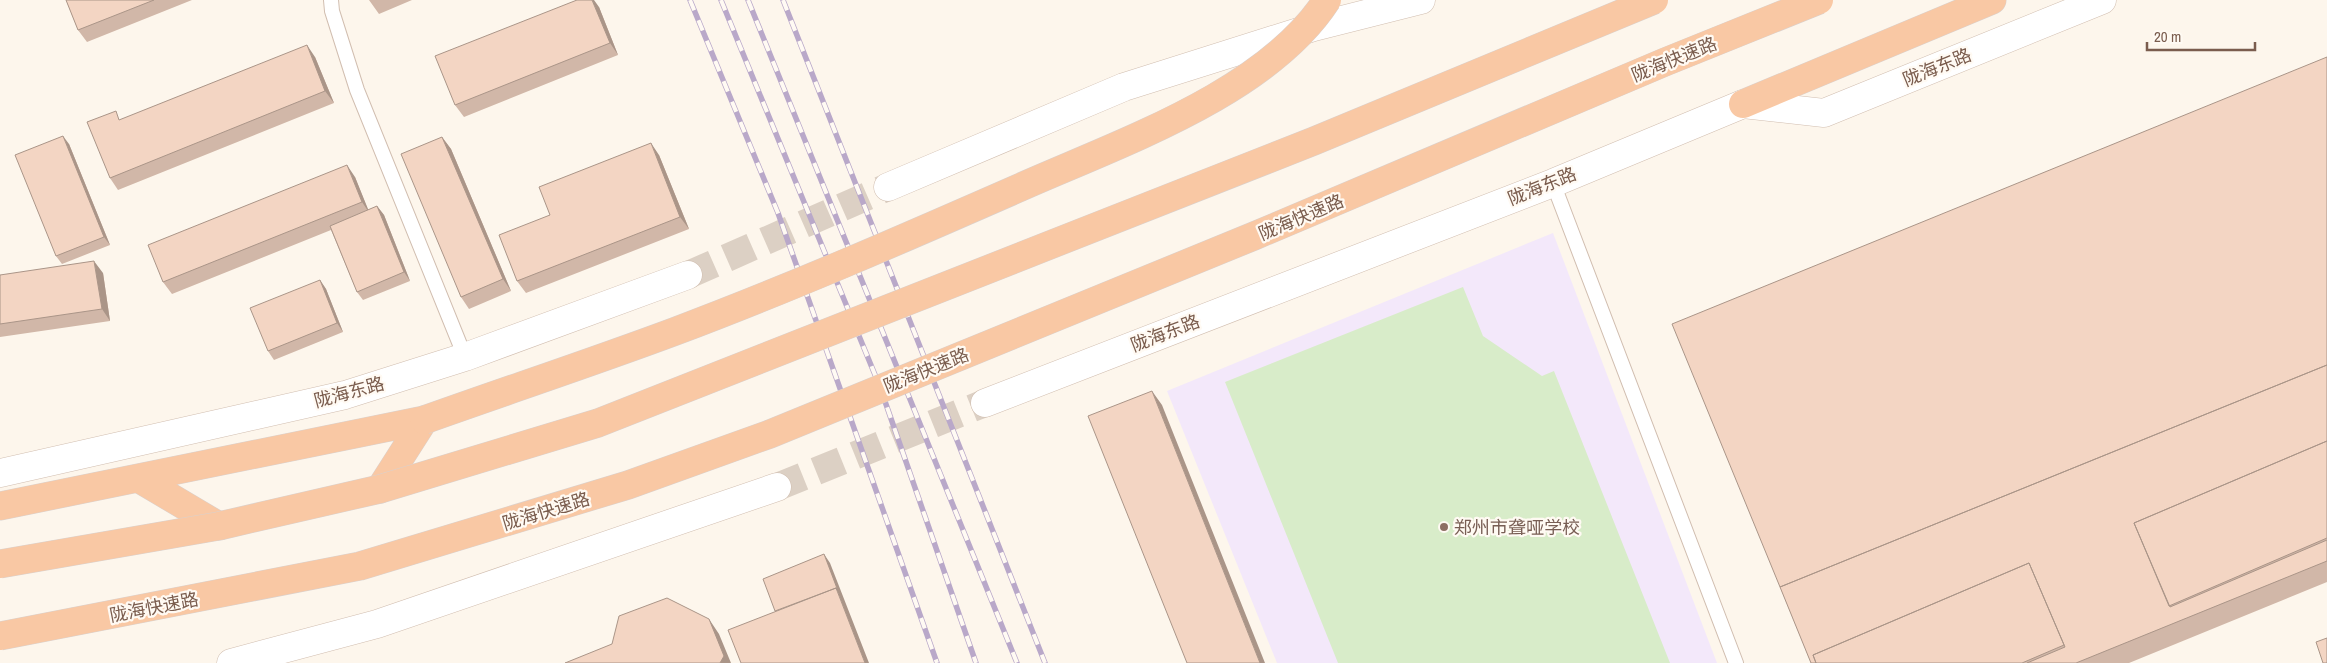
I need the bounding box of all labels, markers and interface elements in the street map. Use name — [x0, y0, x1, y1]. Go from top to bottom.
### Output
scale bar — [2147, 20, 2254, 52]
text: 20 m — [2154, 26, 2181, 47]
street label: 陇海快速路 — [1628, 31, 1720, 87]
street label: 陇海东路 — [1899, 42, 1975, 92]
street label: 陇海东路 — [1504, 161, 1580, 211]
street label: 陇海快速路 — [1255, 188, 1347, 246]
street label: 陇海东路 — [1127, 308, 1203, 358]
street label: 陇海快速路 — [880, 342, 972, 398]
street label: 陇海东路 — [311, 371, 387, 413]
street label: 陇海快速路 — [499, 486, 593, 536]
place label: 郑州市聋哑学校 — [1454, 515, 1580, 540]
marker: 郑州市聋哑学校 — [1438, 521, 1450, 533]
street label: 陇海快速路 — [107, 586, 201, 628]

